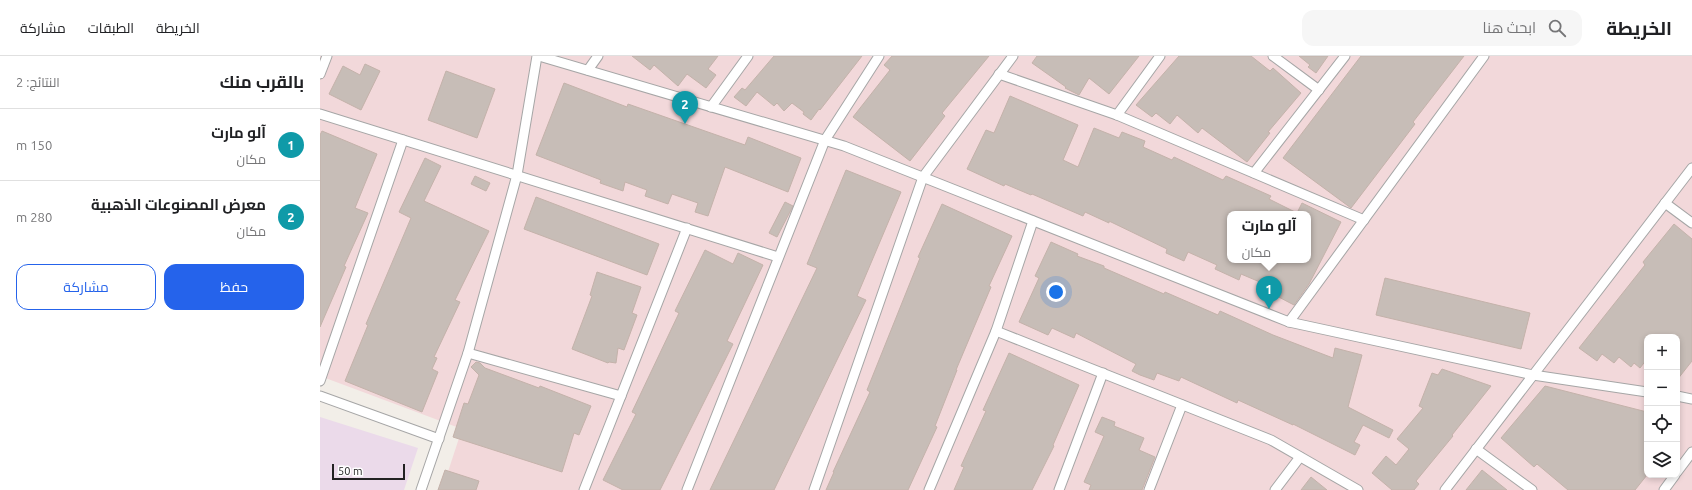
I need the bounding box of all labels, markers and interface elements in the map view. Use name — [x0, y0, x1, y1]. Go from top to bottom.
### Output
search box — [1302, 10, 1582, 46]
icon: search — [1546, 17, 1568, 39]
text: الخريطة — [1606, 17, 1672, 39]
text: ابحث هنا — [1483, 19, 1536, 36]
text: مشاركة — [20, 20, 66, 36]
text: الطبقات — [88, 20, 134, 36]
text: الخريطة — [156, 20, 200, 36]
text: بالقرب منك — [220, 72, 304, 91]
text: النتائج: 2 — [16, 75, 60, 89]
pin: 2 — [672, 91, 698, 124]
text: آلو مارت — [211, 124, 266, 141]
text: 150 m — [16, 138, 52, 152]
text: 1 — [287, 138, 295, 152]
text: مكان — [237, 152, 266, 166]
text: معرض المصنوعات الذهبية — [91, 196, 266, 213]
text: 280 m — [16, 210, 52, 224]
text: 2 — [287, 210, 295, 224]
popup — [1227, 211, 1311, 263]
text: آلو مارت — [1242, 217, 1296, 234]
text: مكان — [237, 224, 266, 238]
text: مكان — [1242, 245, 1271, 259]
button: مشاركة — [16, 264, 156, 310]
button: حفظ — [164, 264, 304, 310]
pin: 1 — [1256, 276, 1282, 309]
your location — [1046, 282, 1066, 302]
map controls — [1644, 334, 1680, 478]
button: + — [1644, 334, 1680, 370]
button: − — [1644, 370, 1680, 406]
button: locate — [1644, 406, 1680, 442]
button: layers — [1644, 442, 1680, 478]
scale bar — [332, 462, 405, 481]
text: 50 m — [338, 465, 362, 477]

